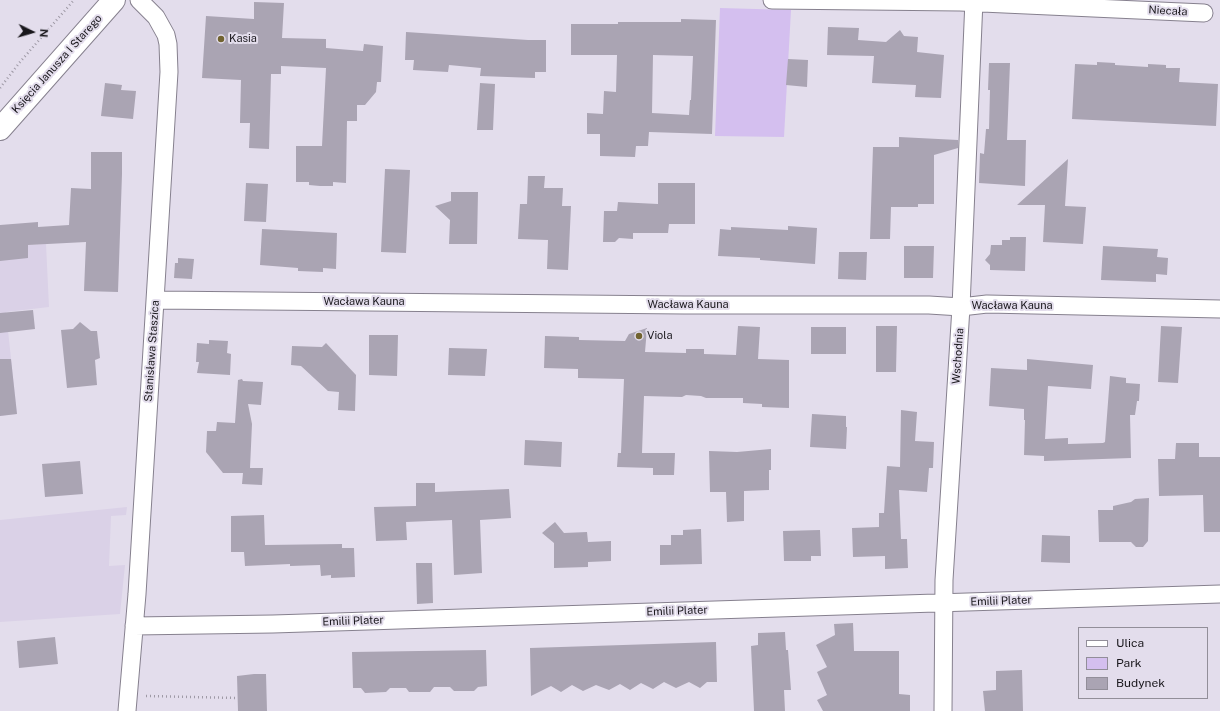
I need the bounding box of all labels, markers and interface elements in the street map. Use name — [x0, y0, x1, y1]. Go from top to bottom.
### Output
street label: Niecała — [1148, 3, 1188, 19]
street label: Księcia Janusza I Starego — [9, 12, 105, 116]
north arrow — [12, 12, 52, 52]
text: N — [38, 28, 50, 38]
place label: Kasia — [229, 32, 257, 46]
marker: Kasia — [216, 34, 226, 44]
street label: Wacława Kauna — [323, 295, 405, 309]
street label: Wacława Kauna — [647, 298, 729, 312]
street label: Wacława Kauna — [971, 299, 1053, 313]
street label: Stanisława Staszica — [142, 300, 162, 402]
street label: Wschodnia — [949, 328, 967, 384]
place label: Viola — [647, 329, 673, 343]
marker: Viola — [634, 331, 644, 341]
street label: Emilii Plater — [970, 593, 1032, 609]
street label: Emilii Plater — [646, 603, 708, 619]
street label: Emilii Plater — [322, 613, 384, 629]
legend — [1078, 627, 1208, 699]
text: Ulica — [1116, 636, 1144, 650]
text: Park — [1116, 656, 1142, 670]
text: Budynek — [1116, 676, 1165, 690]

